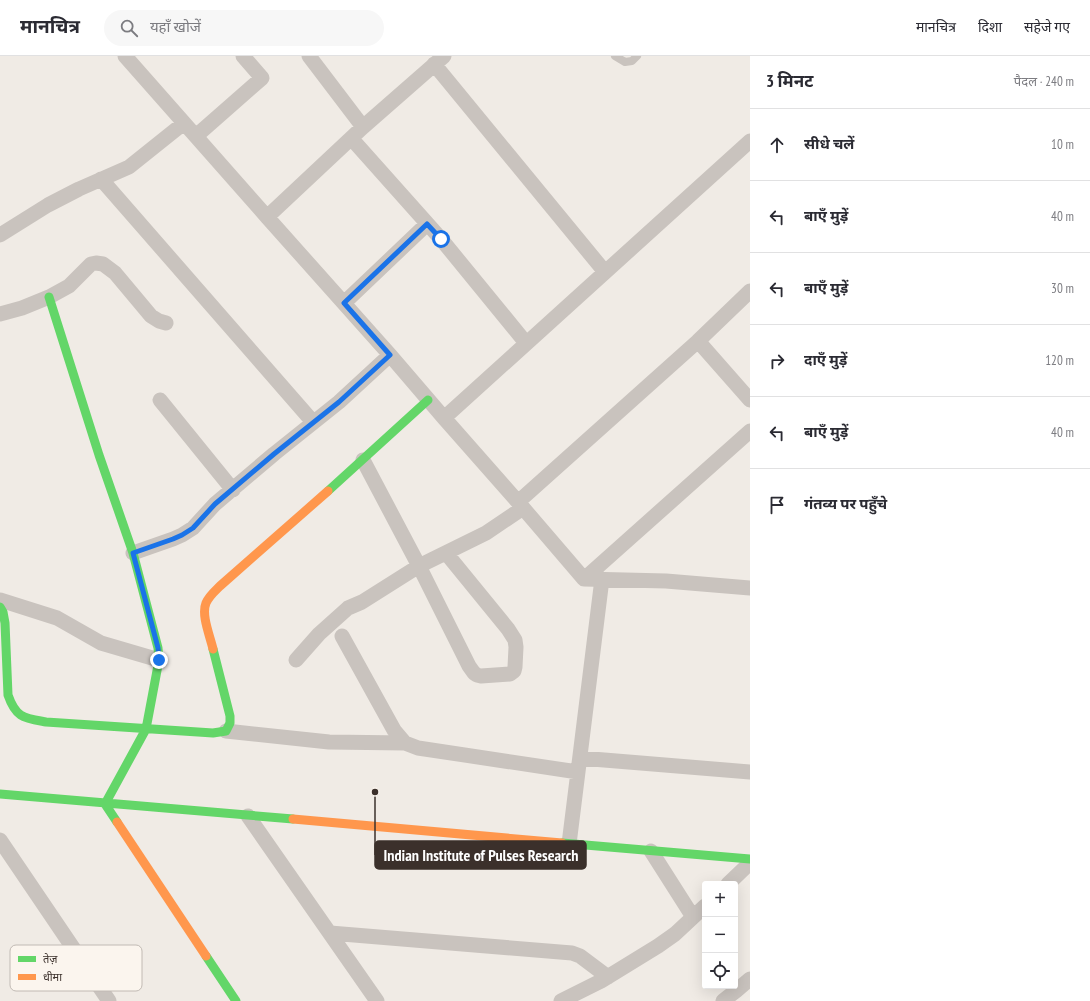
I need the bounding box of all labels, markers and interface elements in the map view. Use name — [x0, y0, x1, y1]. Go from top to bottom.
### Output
search box — [104, 10, 384, 46]
text: मानचित्र — [20, 14, 80, 38]
icon: search — [118, 17, 140, 39]
text: यहाँ खोजें — [150, 17, 201, 36]
text: मानचित्र — [916, 18, 956, 36]
text: दिशा — [978, 18, 1002, 36]
text: सहेजे गए — [1024, 18, 1070, 36]
text: 3 मिनट — [766, 70, 813, 92]
text: पैदल · 240 m — [1014, 73, 1074, 90]
icon: ahead — [766, 134, 788, 156]
text: सीधे चलें — [804, 134, 854, 153]
text: 10 m — [1051, 136, 1074, 153]
icon: left — [766, 206, 788, 228]
text: बाएँ मुड़ें — [804, 206, 848, 225]
text: 40 m — [1051, 208, 1074, 225]
route start — [432, 230, 450, 248]
icon: left — [766, 278, 788, 300]
text: बाएँ मुड़ें — [804, 278, 848, 297]
text: 30 m — [1051, 280, 1074, 297]
icon: right — [766, 350, 788, 372]
text: दाएँ मुड़ें — [804, 350, 847, 369]
text: 120 m — [1045, 352, 1074, 369]
icon: left — [766, 422, 788, 444]
text: बाएँ मुड़ें — [804, 422, 848, 441]
text: 40 m — [1051, 424, 1074, 441]
icon: arrive — [766, 494, 788, 516]
text: गंतव्य पर पहुँचे — [804, 494, 887, 513]
route end — [150, 651, 168, 669]
callout: Indian Institute of Pulses Research — [375, 841, 586, 869]
text: Indian Institute of Pulses Research — [383, 845, 579, 865]
map controls — [702, 881, 738, 989]
button: + — [702, 881, 738, 917]
button: − — [702, 917, 738, 953]
legend — [10, 945, 142, 991]
text: तेज़ — [43, 952, 58, 966]
button: locate — [702, 953, 738, 989]
text: धीमा — [43, 970, 62, 984]

